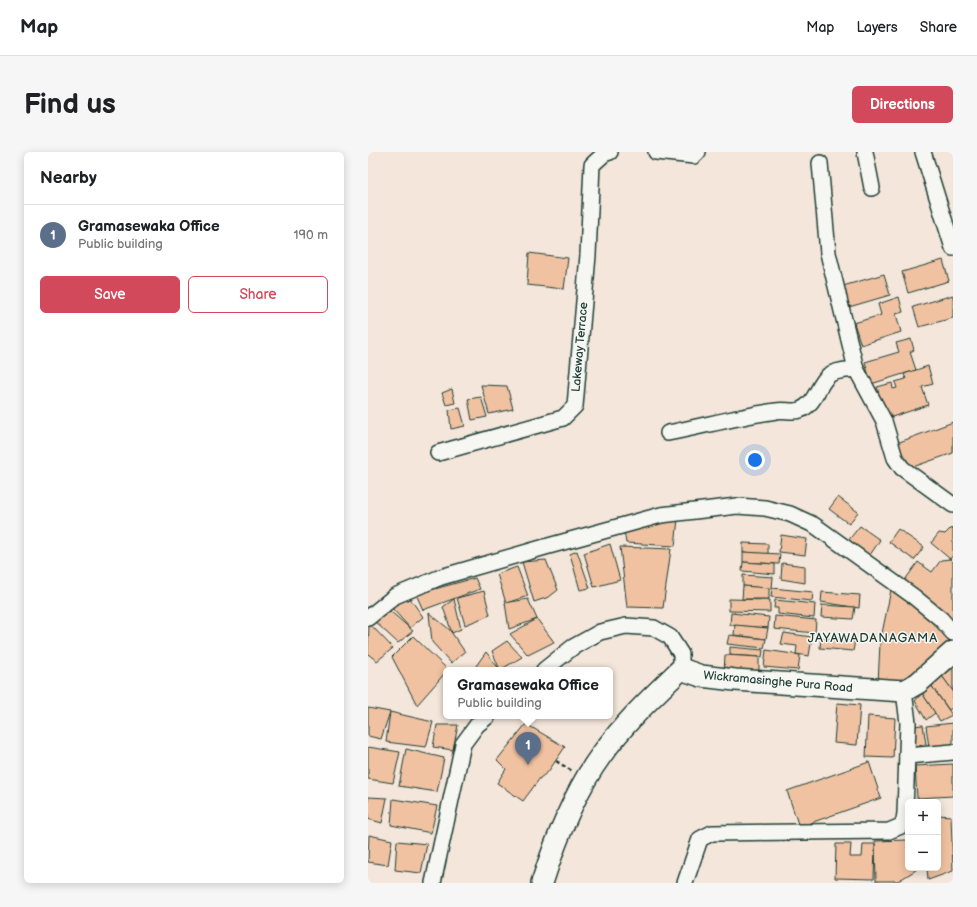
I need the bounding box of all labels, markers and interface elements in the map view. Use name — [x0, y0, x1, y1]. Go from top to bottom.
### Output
text: Map — [20, 16, 58, 39]
text: Map — [806, 19, 834, 36]
text: Layers — [856, 19, 898, 36]
text: Share — [920, 19, 957, 36]
button: Directions — [852, 86, 953, 123]
text: Find us — [24, 88, 116, 121]
text: Nearby — [40, 168, 97, 188]
text: Gramasewaka Office — [78, 217, 220, 236]
text: 1 — [50, 227, 56, 243]
text: 190 m — [294, 227, 328, 243]
text: Public building — [78, 236, 163, 252]
button: Save — [40, 276, 180, 313]
button: Share — [188, 276, 328, 313]
street label: Lakeway Terrace — [569, 301, 591, 393]
your location — [745, 450, 765, 470]
district label: JAYAWADANAGAMA — [808, 630, 938, 646]
popup — [443, 667, 613, 719]
street label: Wickramasinghe Pura Road — [703, 668, 853, 696]
text: Gramasewaka Office — [457, 676, 599, 695]
text: Public building — [457, 695, 542, 711]
pin: 1 — [515, 732, 541, 765]
map controls — [905, 799, 941, 871]
button: + — [905, 799, 941, 835]
button: − — [905, 835, 941, 871]

